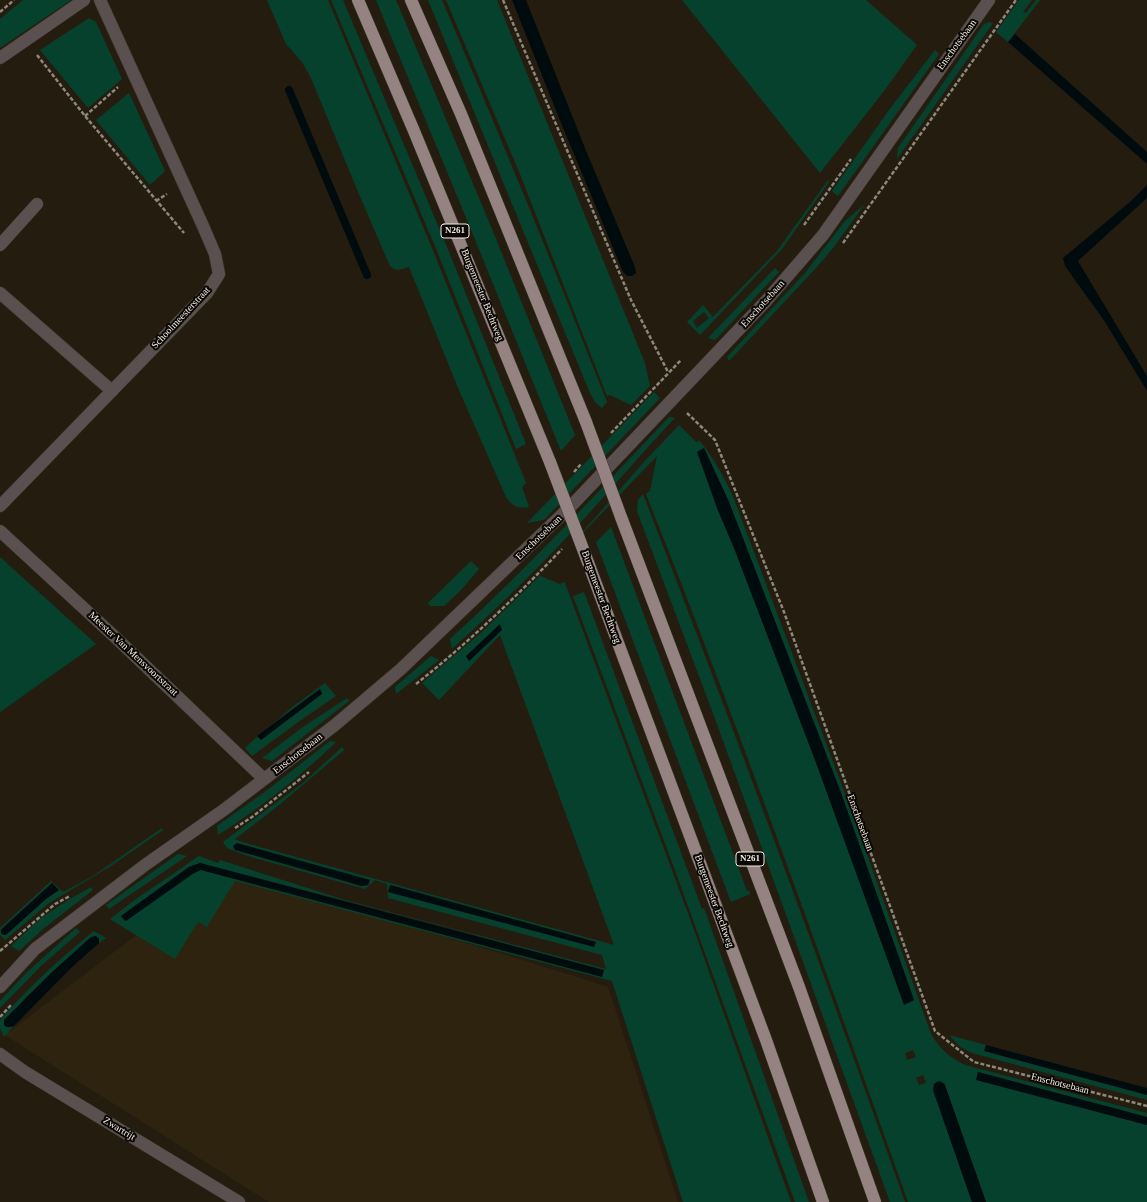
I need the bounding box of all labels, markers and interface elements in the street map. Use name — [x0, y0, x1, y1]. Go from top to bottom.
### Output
street label: Enschotsebaan — [935, 17, 979, 73]
road number: N261 — [441, 224, 469, 238]
street label: Burgemeester Bechtweg — [458, 247, 506, 343]
street label: Enschotsebaan — [739, 278, 787, 330]
street label: Schoolmeesterstraat — [149, 284, 213, 352]
street label: Enschotsebaan — [513, 513, 565, 563]
street label: Burgemeester Bechtweg — [579, 549, 623, 645]
street label: Meester Van Mensvoortstraat — [86, 609, 180, 699]
street label: Enschotsebaan — [271, 731, 325, 777]
street label: Enschotsebaan — [844, 793, 876, 853]
road number: N261 — [736, 852, 764, 866]
street label: Burgemeester Bechtweg — [692, 853, 736, 949]
street label: Enschotsebaan — [1030, 1071, 1090, 1097]
street label: Zwartrijt — [101, 1115, 137, 1143]

